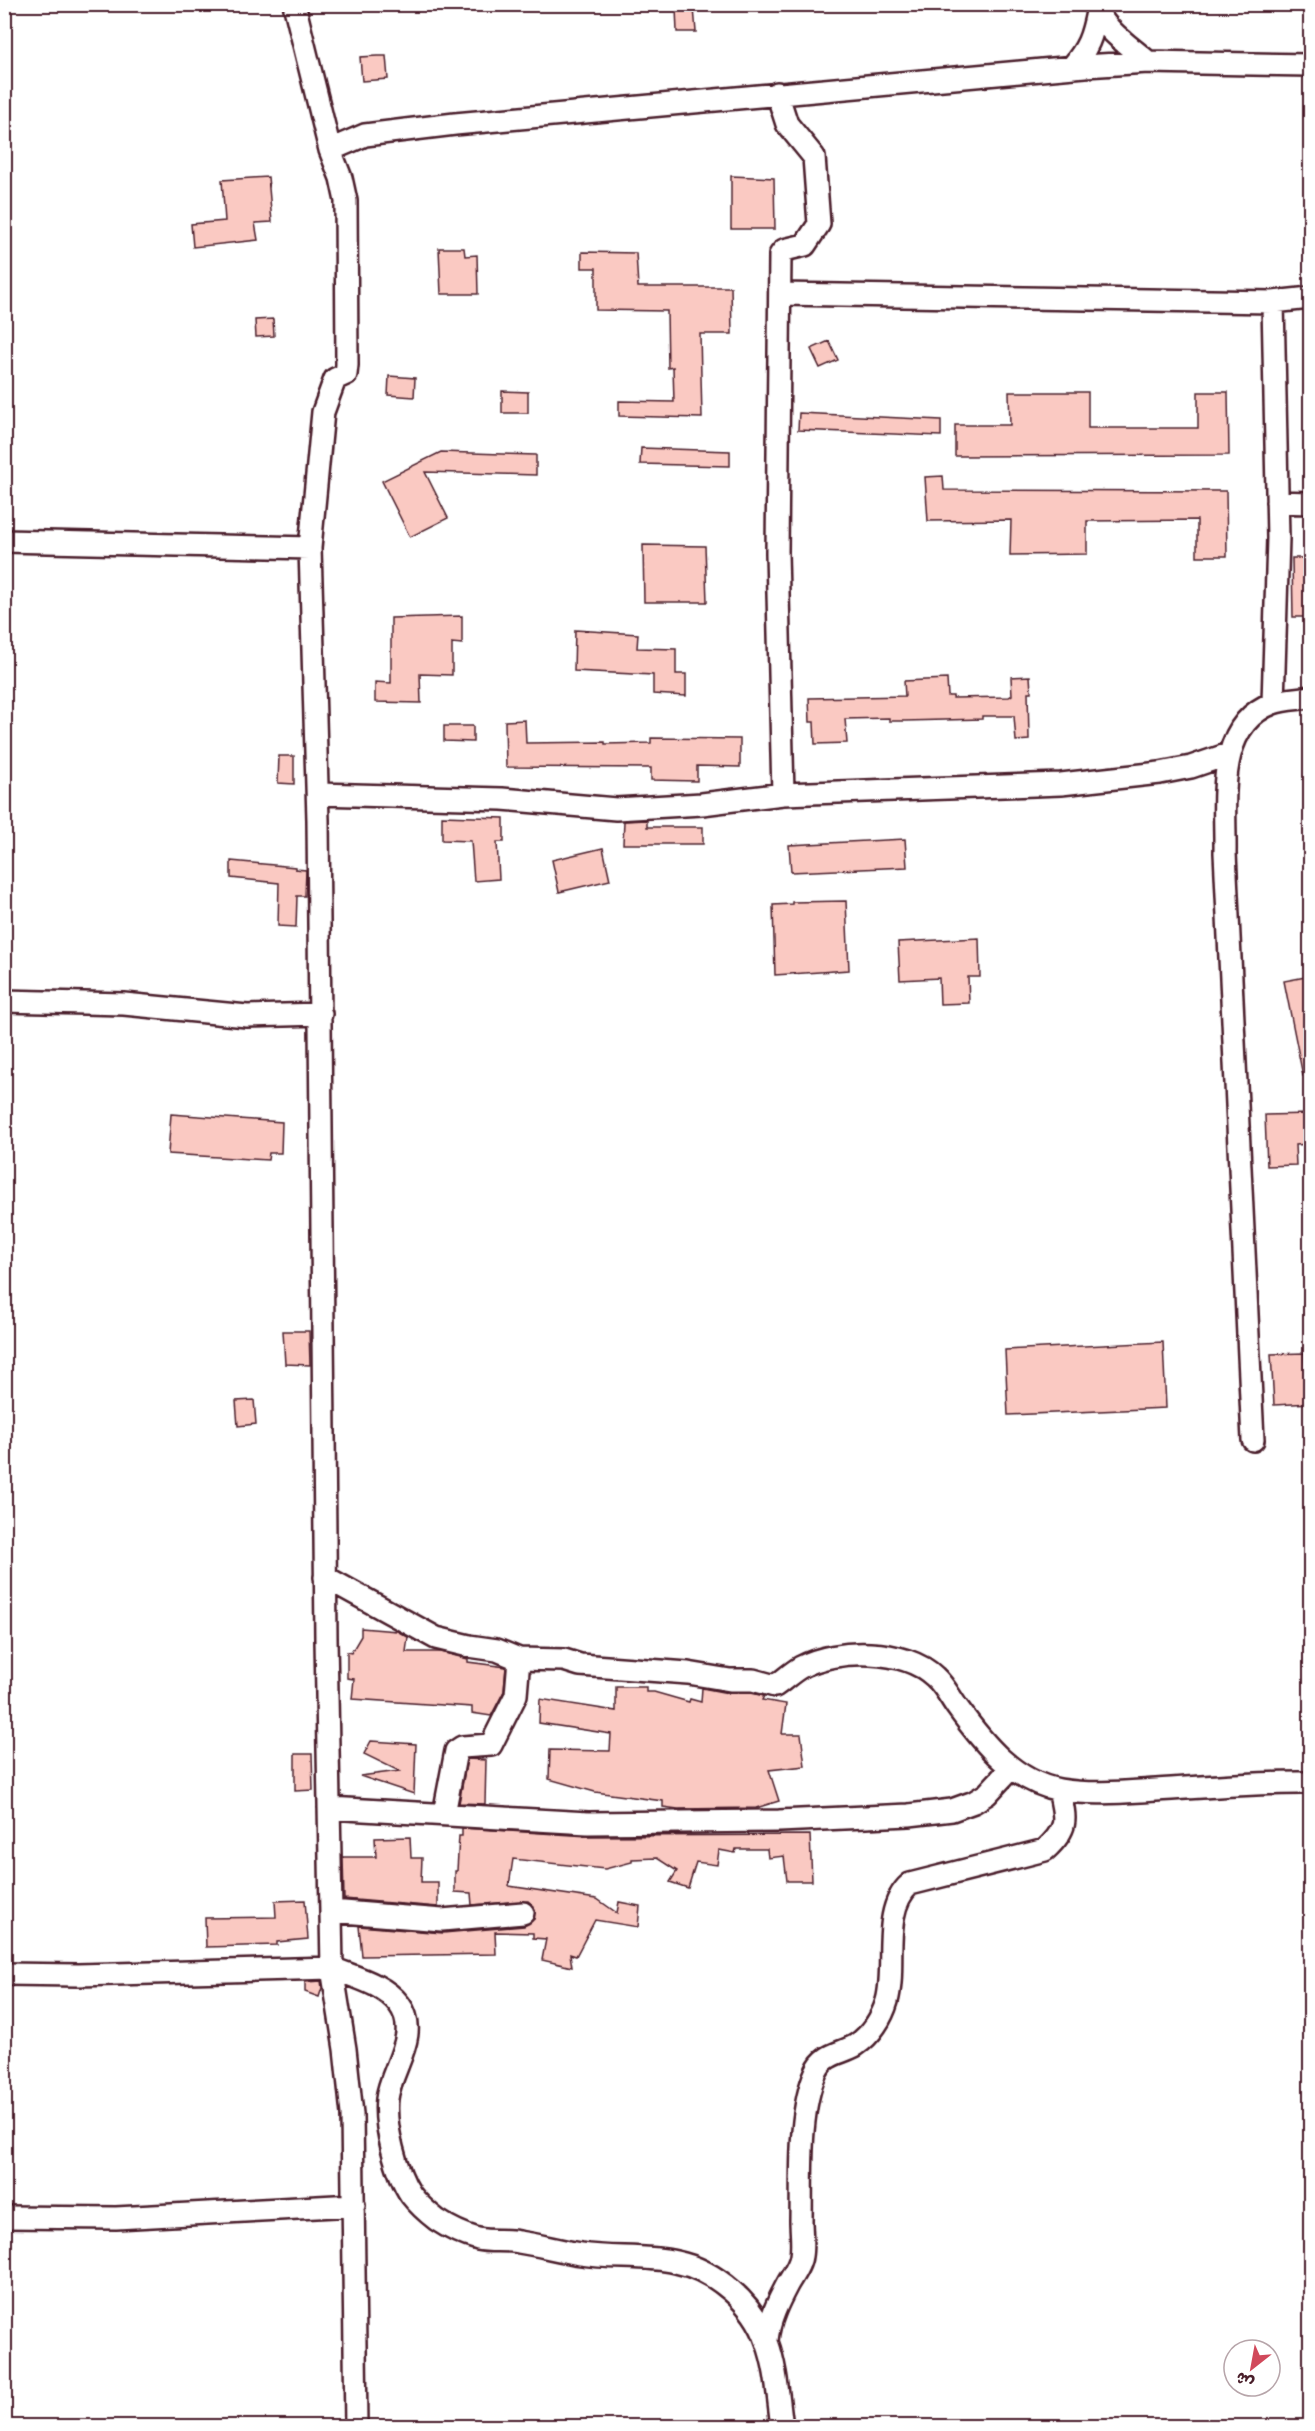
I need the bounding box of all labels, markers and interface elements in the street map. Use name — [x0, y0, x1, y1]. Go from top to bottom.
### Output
north arrow — [1222, 2338, 1282, 2398]
text: ش — [1231, 2367, 1257, 2395]

